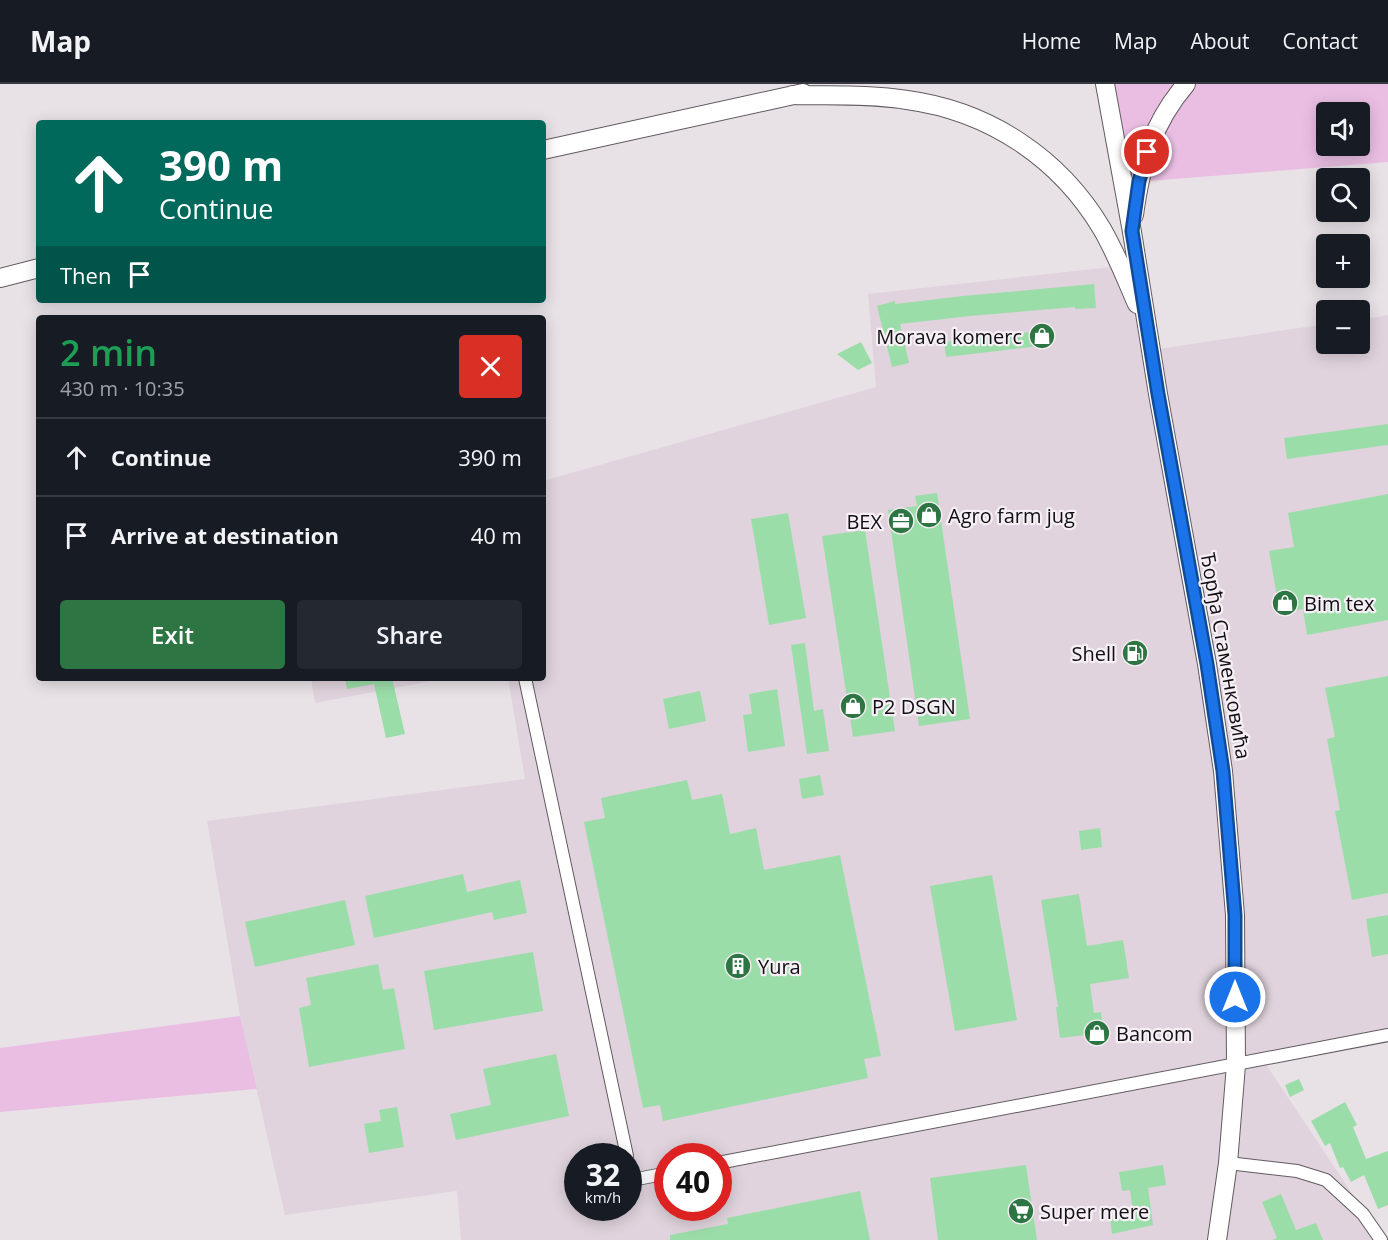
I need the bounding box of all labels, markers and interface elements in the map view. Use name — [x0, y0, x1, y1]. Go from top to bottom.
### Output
text: Map — [30, 22, 91, 60]
text: Home — [1022, 27, 1081, 55]
text: Map — [1114, 27, 1157, 55]
text: About — [1190, 27, 1250, 55]
text: Contact — [1283, 27, 1358, 55]
map controls — [1316, 102, 1370, 354]
button: sound — [1316, 102, 1370, 156]
pin — [1121, 126, 1172, 177]
icon: arrive — [1130, 135, 1163, 168]
text: 390 m — [159, 136, 283, 193]
icon: ahead — [60, 144, 138, 222]
button: search — [1316, 168, 1370, 222]
text: Continue — [159, 190, 274, 227]
button: + — [1316, 234, 1370, 288]
icon: arrive — [123, 258, 156, 291]
text: Then — [60, 260, 111, 290]
button: − — [1316, 300, 1370, 354]
shop icon: Morava komerc — [1027, 321, 1057, 351]
place label: Morava komerc — [876, 323, 1022, 350]
text: 2 min — [60, 328, 157, 377]
button: close — [459, 335, 522, 398]
text: 430 m · 10:35 — [60, 375, 185, 402]
icon: ahead — [60, 441, 93, 474]
text: Continue — [111, 442, 211, 472]
text: 390 m — [458, 442, 522, 472]
shop icon: Agro farm jug — [914, 500, 944, 530]
place label: Agro farm jug — [948, 502, 1075, 529]
office icon: BEX — [886, 506, 916, 536]
place label: BEX — [846, 508, 882, 535]
icon: arrive — [60, 519, 93, 552]
text: Arrive at destination — [111, 520, 339, 550]
text: 40 m — [471, 520, 522, 550]
street label: Ђорђа Стаменковића — [1195, 551, 1257, 761]
shop icon: Bim tex — [1270, 588, 1300, 618]
place label: Bim tex — [1304, 590, 1375, 617]
button: Exit — [60, 600, 285, 669]
button: Share — [297, 600, 522, 669]
fuel station icon: Shell — [1120, 638, 1150, 668]
place label: Shell — [1071, 640, 1116, 667]
shop icon: P2 DSGN — [838, 691, 868, 721]
place label: P2 DSGN — [872, 693, 956, 720]
building icon: Yura — [723, 951, 753, 981]
place label: Yura — [758, 953, 801, 980]
position arrow — [1203, 965, 1267, 1029]
shop icon: Bancom — [1082, 1018, 1112, 1048]
place label: Bancom — [1116, 1020, 1192, 1047]
speed limit sign: 40 — [654, 1143, 732, 1221]
text: 32 — [586, 1154, 620, 1195]
text: km/h — [585, 1187, 621, 1207]
supermarket icon: Super mere — [1006, 1196, 1036, 1226]
place label: Super mere — [1040, 1198, 1149, 1225]

